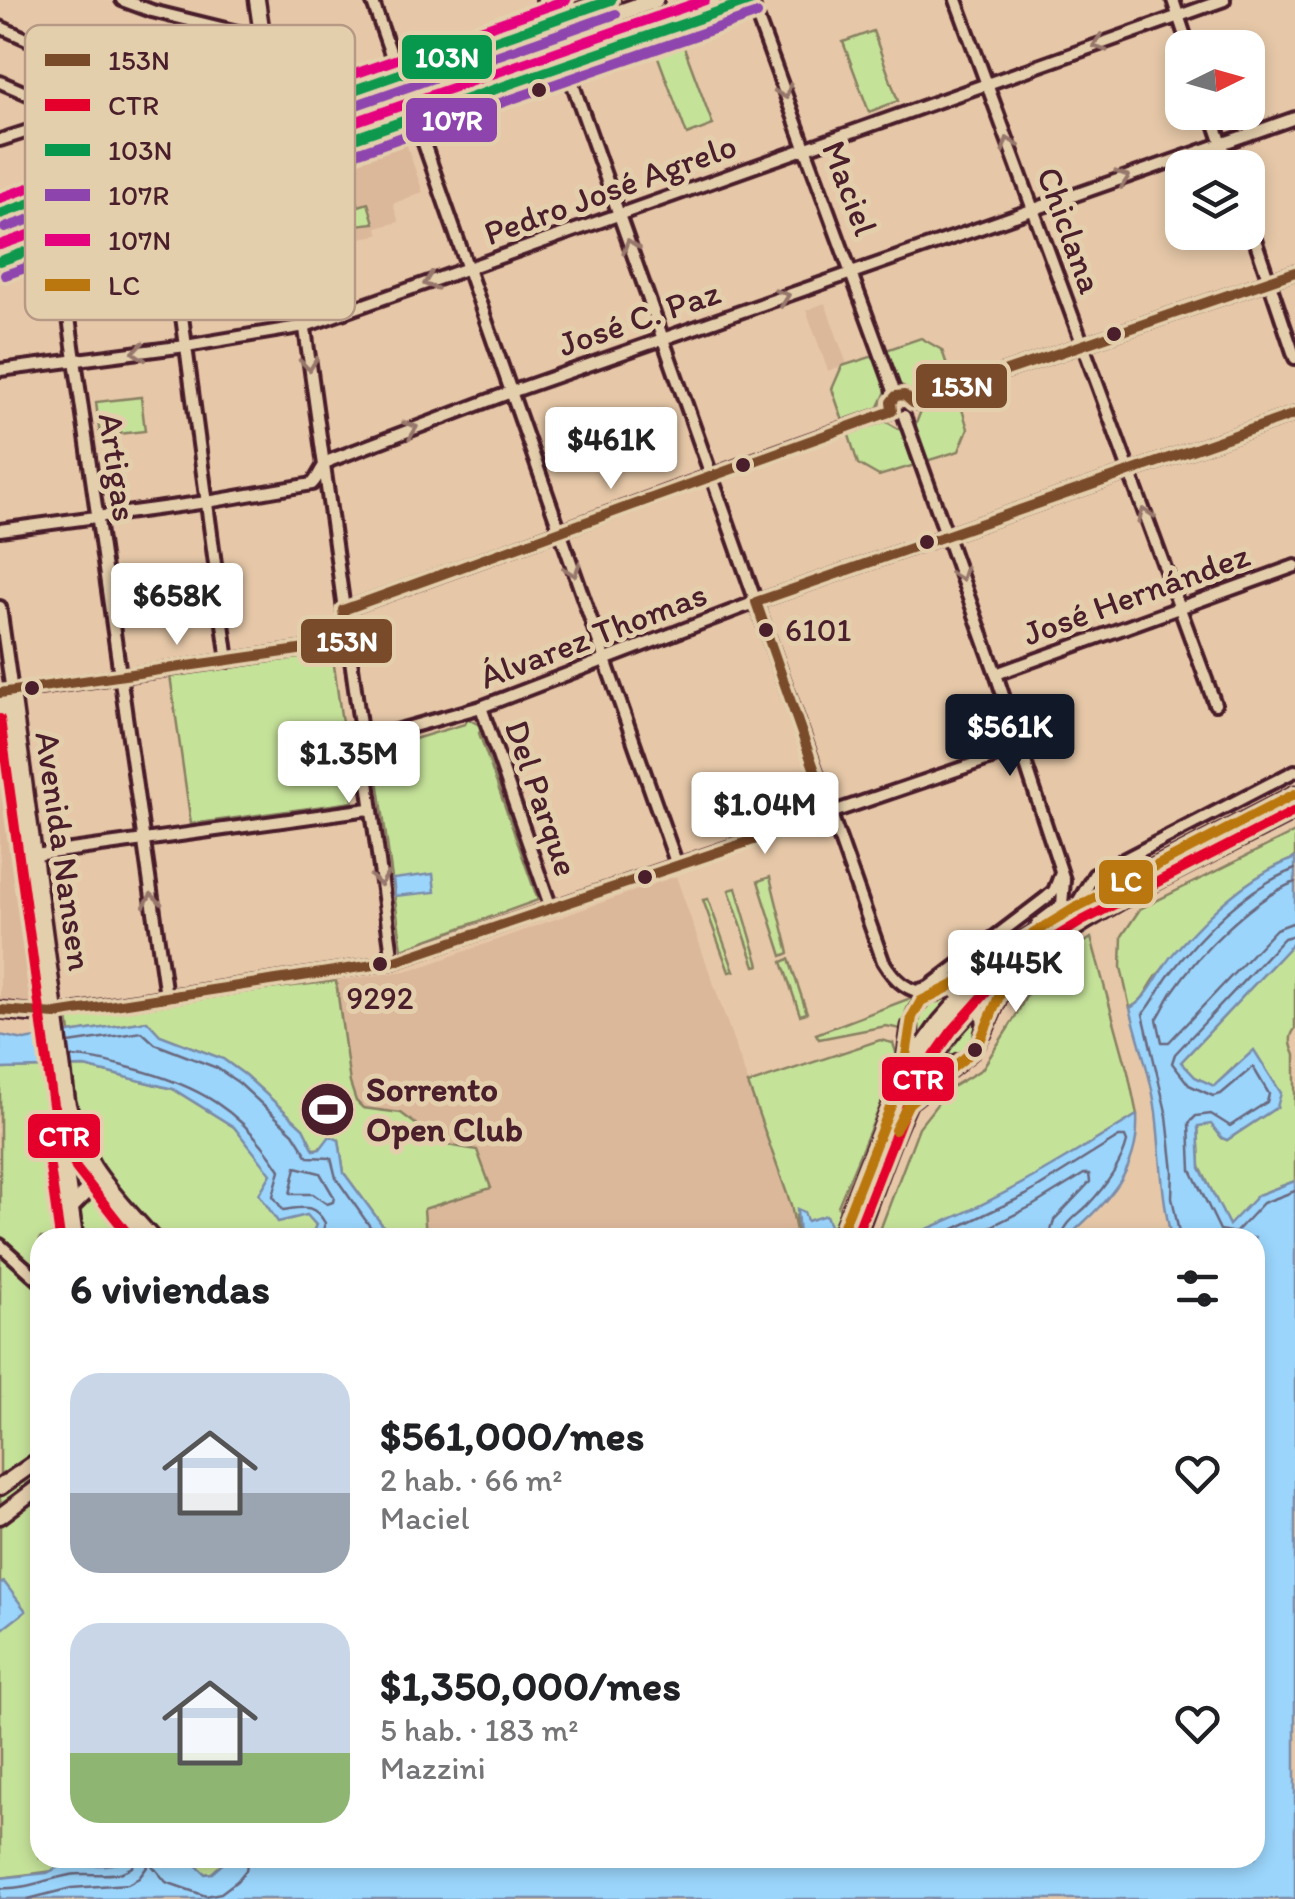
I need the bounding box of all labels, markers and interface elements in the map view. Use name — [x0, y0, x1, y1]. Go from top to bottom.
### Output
legend — [25, 25, 355, 320]
north arrow — [1165, 30, 1265, 130]
map controls — [1165, 30, 1265, 250]
one-way arrow — [1092, 32, 1109, 53]
line badge: 103N — [400, 33, 494, 81]
text: 103N — [415, 40, 479, 74]
text: 153N — [108, 43, 170, 77]
unlabelled marker — [529, 80, 549, 100]
one-way arrow — [772, 83, 793, 100]
text: CTR — [108, 88, 159, 122]
line badge: 107R — [404, 96, 499, 144]
text: 107R — [421, 103, 483, 137]
street label: Pedro José Agrelo — [478, 124, 742, 254]
text: 103N — [108, 133, 172, 167]
street label: Maciel — [813, 135, 887, 241]
one-way arrow — [1000, 137, 1021, 154]
button: layers — [1165, 150, 1265, 250]
street label: Chiclana — [1028, 161, 1112, 299]
one-way arrow — [1114, 169, 1131, 190]
text: 107R — [108, 178, 169, 212]
text: 107N — [108, 223, 171, 257]
one-way arrow — [621, 239, 642, 256]
text: LC — [108, 268, 140, 302]
one-way arrow — [423, 270, 440, 290]
street label: José C. Paz — [553, 271, 725, 365]
one-way arrow — [774, 288, 791, 309]
unlabelled marker — [1104, 324, 1124, 344]
one-way arrow — [131, 341, 147, 362]
one-way arrow — [298, 356, 319, 372]
line badge: 153N — [914, 362, 1009, 410]
text: 153N — [931, 369, 993, 403]
pin: $461K — [541, 407, 681, 492]
street label: Artigas — [90, 410, 146, 524]
text: $461K — [567, 420, 655, 458]
one-way arrow — [402, 421, 419, 441]
unlabelled marker — [733, 455, 753, 475]
one-way arrow — [1136, 508, 1157, 525]
unlabelled marker — [917, 532, 937, 552]
street label: José Hernández — [1017, 534, 1255, 654]
one-way arrow — [562, 561, 582, 578]
pin: $658K — [107, 563, 247, 648]
one-way arrow — [948, 565, 969, 582]
street label: Álvarez Thomas — [473, 572, 713, 698]
text: $658K — [133, 576, 221, 614]
place label: 6101 — [785, 611, 851, 649]
line badge: 153N — [299, 617, 394, 665]
marker: 6101 — [756, 620, 776, 640]
text: 153N — [316, 624, 378, 658]
unlabelled marker — [22, 678, 42, 698]
pin: $561K — [940, 694, 1080, 779]
text: $561K — [967, 707, 1053, 745]
street label: Del Parque — [496, 715, 588, 881]
pin: $1.35M — [268, 721, 430, 806]
street label: Avenida Nansen — [26, 729, 102, 973]
text: $1.35M — [300, 734, 398, 772]
pin: $1.04M — [684, 772, 846, 857]
text: $1.04M — [713, 785, 817, 823]
line badge: LC — [1097, 858, 1155, 906]
text: LC — [1110, 864, 1142, 898]
unlabelled marker — [635, 867, 655, 887]
one-way arrow — [369, 870, 390, 887]
one-way arrow — [143, 892, 164, 908]
pin: $445K — [946, 930, 1086, 1015]
text: $445K — [970, 943, 1062, 981]
marker: 9292 — [370, 954, 390, 974]
place label: 9292 — [346, 979, 414, 1017]
unlabelled marker — [965, 1040, 985, 1060]
line badge: CTR — [880, 1055, 956, 1103]
text: CTR — [893, 1062, 943, 1096]
place label: Sorrento Open Club — [366, 1068, 523, 1150]
sports icon: Sorrento Open Club — [297, 1079, 357, 1139]
line badge: CTR — [26, 1112, 102, 1160]
text: CTR — [39, 1119, 89, 1153]
icon: filters — [1170, 1261, 1225, 1316]
text: 6 viviendas — [70, 1263, 270, 1314]
text: $561,000/mes — [380, 1410, 644, 1461]
icon: home — [150, 1413, 270, 1533]
icon: heart — [1170, 1446, 1225, 1501]
text: 2 hab. · 66 m² — [380, 1461, 562, 1499]
text: Maciel — [380, 1499, 470, 1537]
text: $1,350,000/mes — [380, 1660, 681, 1711]
icon: home — [150, 1663, 270, 1783]
icon: heart — [1170, 1696, 1225, 1751]
text: 5 hab. · 183 m² — [380, 1711, 578, 1749]
text: Mazzini — [380, 1749, 486, 1787]

